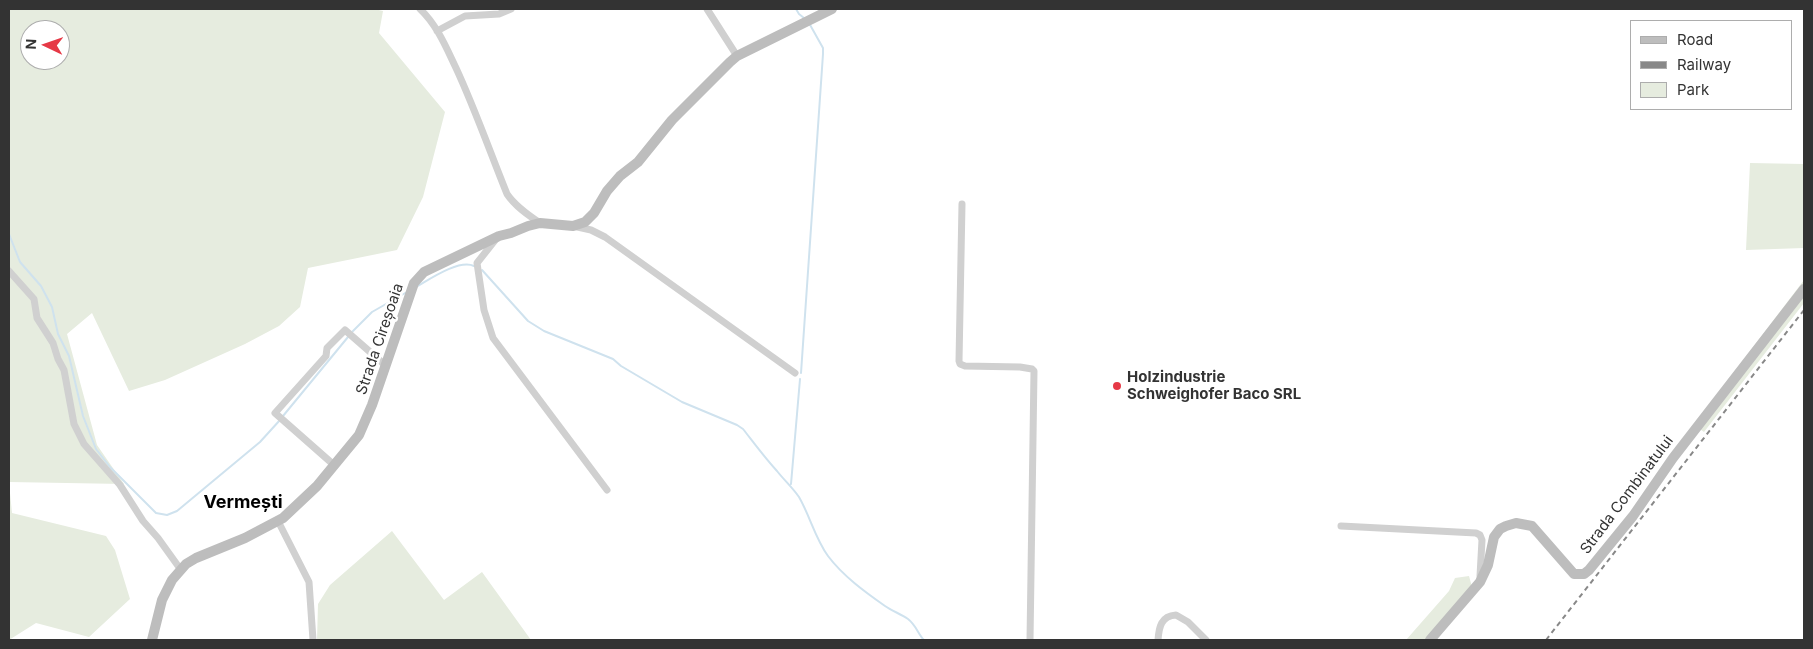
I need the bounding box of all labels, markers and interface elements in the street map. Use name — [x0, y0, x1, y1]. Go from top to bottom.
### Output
north arrow — [20, 20, 70, 70]
legend — [1630, 20, 1793, 110]
text: Road — [1677, 30, 1713, 49]
text: N — [22, 38, 39, 50]
text: Railway — [1677, 55, 1731, 74]
text: Park — [1677, 80, 1709, 99]
street label: Strada Cireșoaia — [352, 281, 408, 397]
place label: Holzindustrie Schweighofer Baco SRL — [1127, 368, 1301, 403]
marker: Holzindustrie Schweighofer Baco SRL — [1111, 380, 1123, 392]
street label: Strada Combinatului — [1577, 432, 1677, 558]
district label: Vermești — [203, 492, 283, 514]

